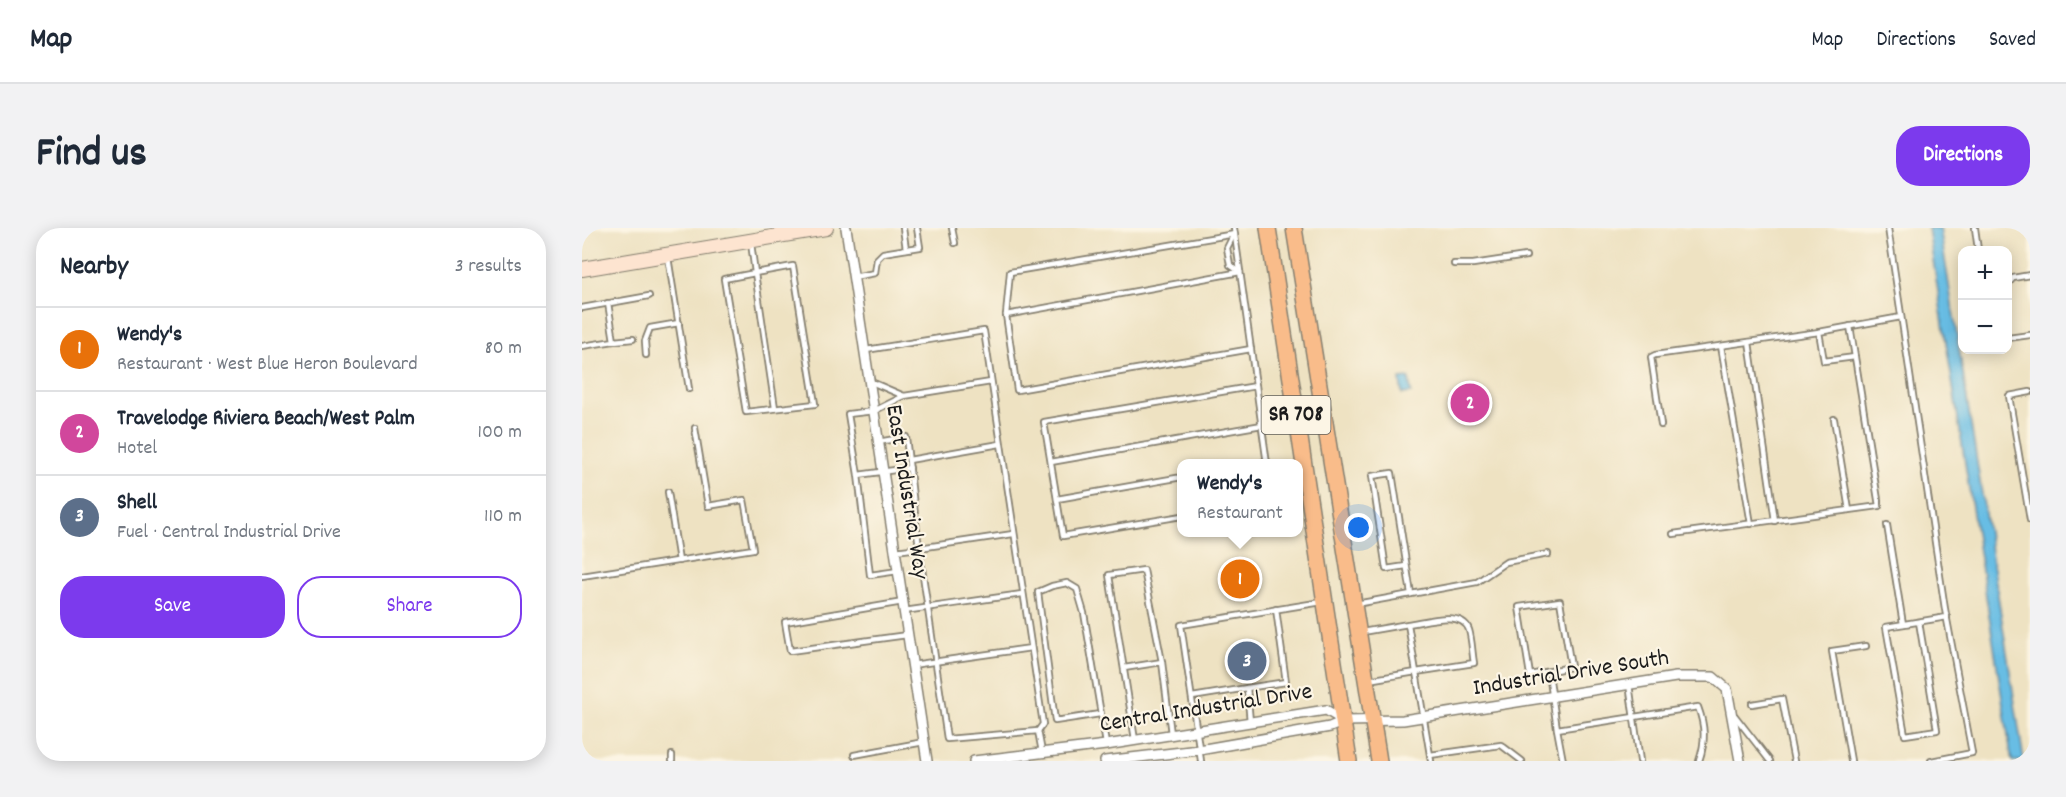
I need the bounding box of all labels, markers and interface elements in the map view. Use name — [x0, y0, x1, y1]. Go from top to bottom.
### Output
text: Map — [30, 21, 72, 61]
text: Map — [1812, 26, 1843, 56]
text: Directions — [1876, 26, 1956, 56]
text: Saved — [1989, 26, 2036, 56]
text: Find us — [36, 126, 147, 186]
button: Directions — [1896, 126, 2030, 186]
map controls — [1958, 246, 2012, 354]
button: + — [1958, 246, 2012, 300]
text: Nearby — [60, 249, 128, 286]
text: 3 results — [455, 253, 522, 281]
button: − — [1958, 300, 2012, 354]
text: Wendy's — [117, 320, 182, 351]
text: 1 — [77, 335, 82, 363]
text: 80 m — [485, 335, 522, 363]
text: Restaurant · West Blue Heron Boulevard — [117, 351, 418, 379]
pin: 2 — [1450, 380, 1490, 426]
road number: SR 708 — [1262, 396, 1330, 434]
street label: East Industrial Way — [875, 402, 937, 583]
text: Travelodge Riviera Beach/West Palm — [117, 404, 415, 435]
text: 2 — [75, 419, 84, 447]
text: 100 m — [478, 419, 522, 447]
text: Hotel — [117, 435, 157, 463]
popup — [1177, 459, 1303, 537]
text: Wendy's — [1197, 469, 1262, 500]
text: Shell — [117, 488, 157, 519]
text: Restaurant — [1197, 500, 1283, 528]
text: 3 — [75, 503, 84, 531]
text: 110 m — [484, 503, 522, 531]
your location — [1344, 513, 1373, 542]
text: Fuel · Central Industrial Drive — [117, 519, 341, 547]
pin: 1 — [1220, 556, 1260, 602]
button: Save — [60, 576, 285, 638]
button: Share — [297, 576, 522, 638]
pin: 3 — [1228, 638, 1266, 684]
street label: Industrial Drive South — [1471, 642, 1671, 706]
street label: Central Industrial Drive — [1097, 675, 1315, 743]

